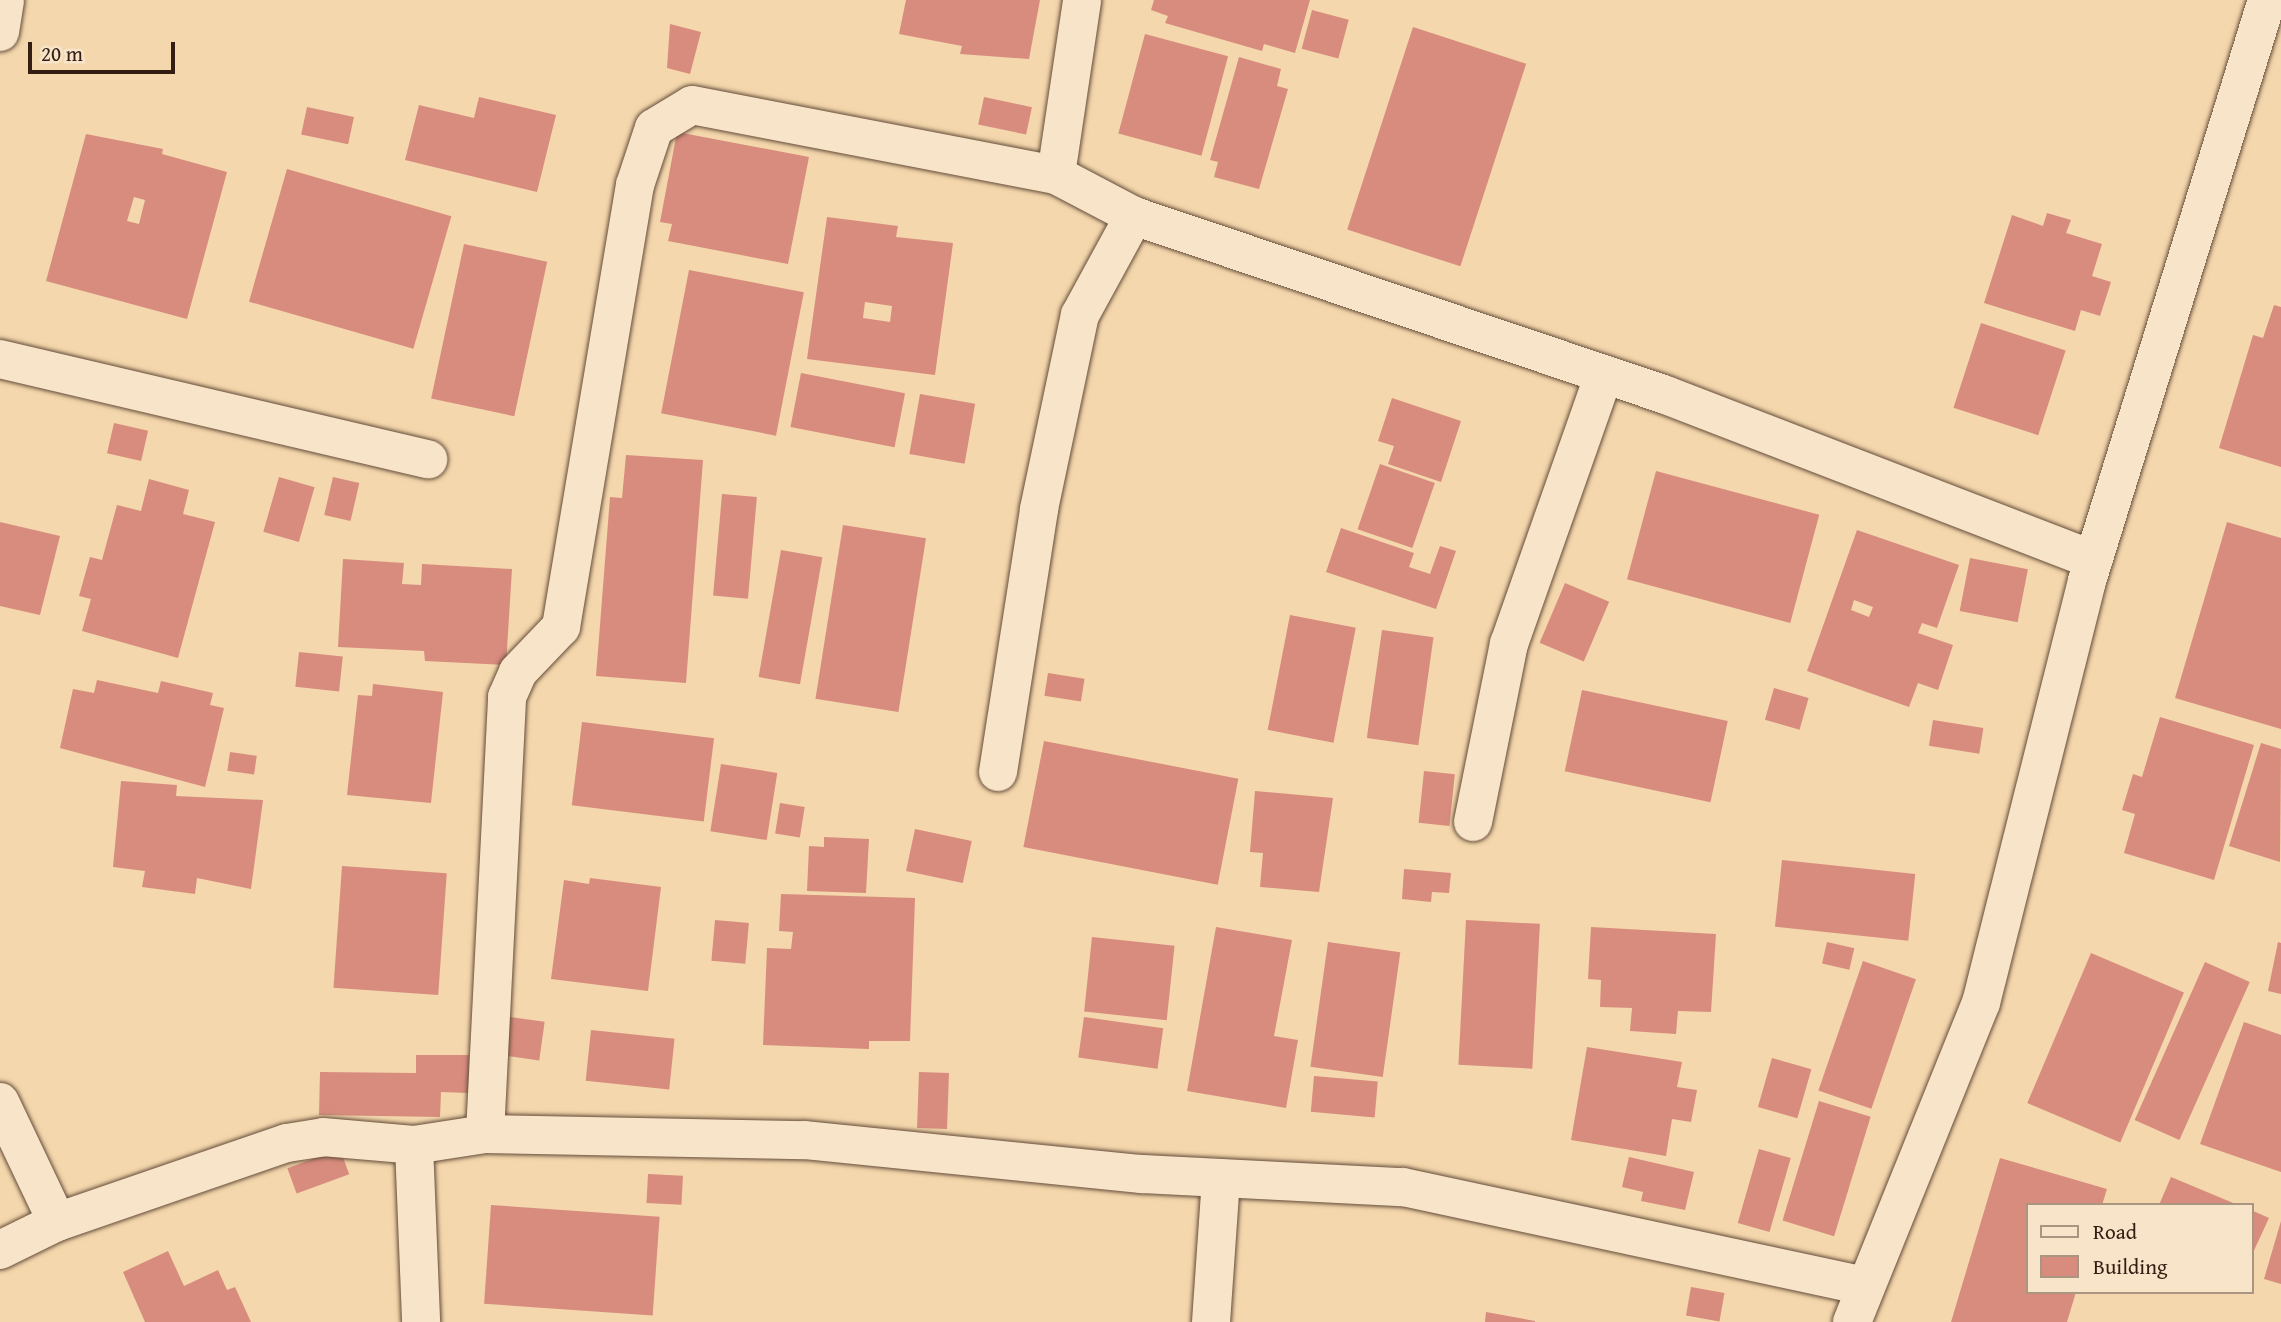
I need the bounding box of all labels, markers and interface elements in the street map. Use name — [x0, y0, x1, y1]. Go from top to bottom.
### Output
scale bar — [32, 28, 178, 72]
text: 20 m — [41, 38, 83, 69]
legend — [2025, 1203, 2253, 1294]
text: Road — [2093, 1216, 2137, 1247]
text: Building — [2093, 1251, 2167, 1282]

